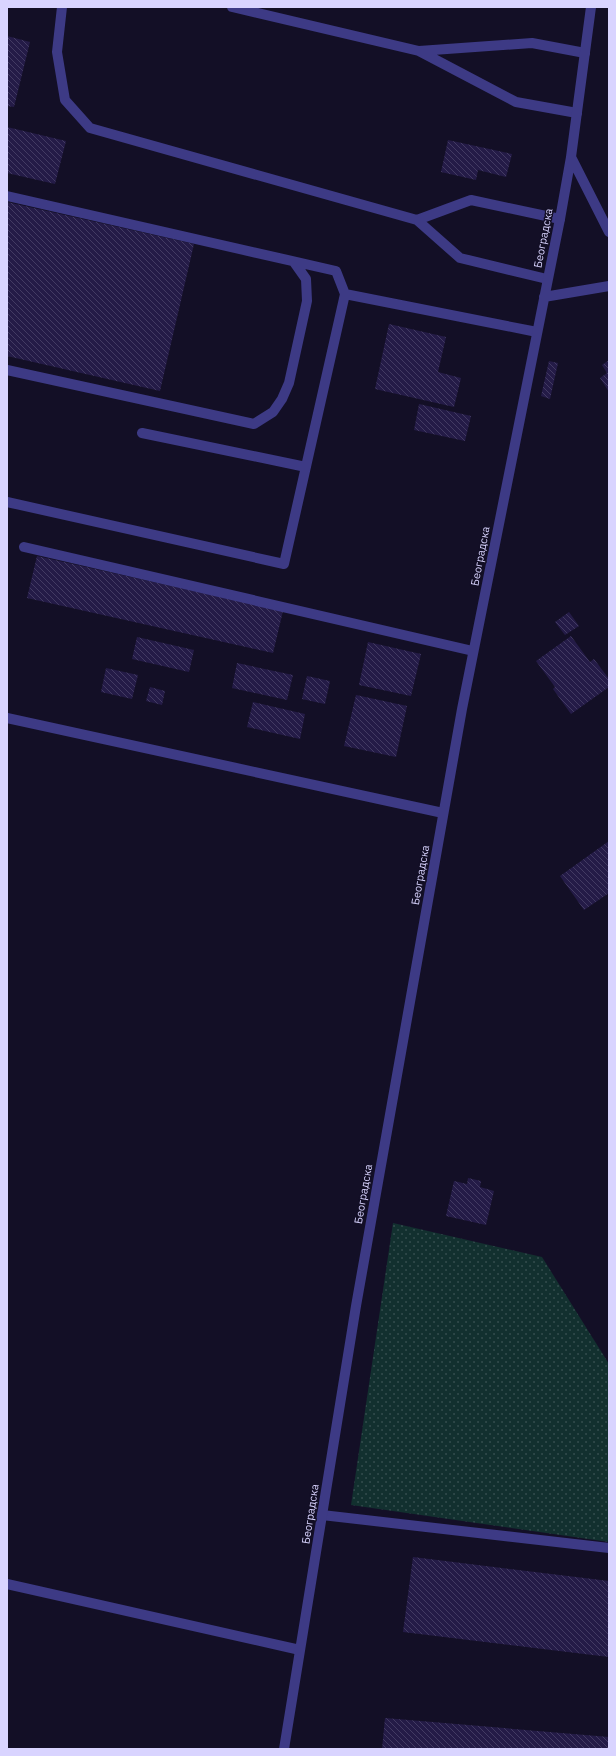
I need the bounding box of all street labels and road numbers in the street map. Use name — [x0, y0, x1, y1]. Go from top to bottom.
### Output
street label: Београдска — [530, 207, 556, 269]
street label: Београдска — [467, 525, 493, 587]
street label: Београдска — [408, 844, 432, 906]
street label: Београдска — [351, 1163, 375, 1225]
street label: Београдска — [298, 1483, 322, 1545]

